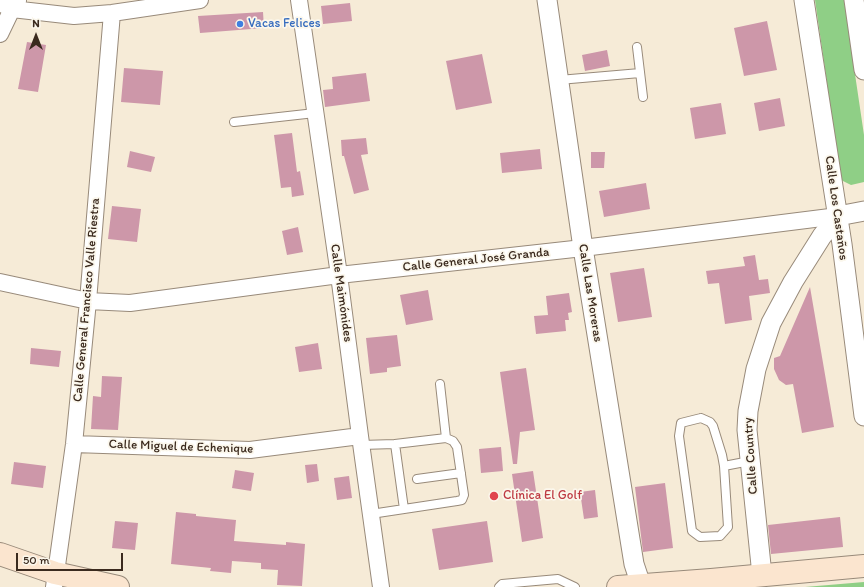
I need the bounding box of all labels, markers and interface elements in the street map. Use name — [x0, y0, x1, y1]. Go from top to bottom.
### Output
north arrow — [16, 16, 56, 56]
place label: Vacas Felices — [248, 16, 321, 32]
text: N — [32, 17, 40, 30]
marker: Vacas Felices — [235, 19, 245, 29]
street label: Calle Los Castaños — [821, 155, 851, 261]
street label: Calle General Francisco Valle Riestra — [70, 197, 104, 403]
street label: Calle Maimónides — [326, 243, 356, 343]
street label: Calle Las Moreras — [575, 243, 605, 343]
street label: Calle General José Granda — [402, 245, 550, 275]
street label: Calle Country — [741, 417, 761, 495]
street label: Calle Miguel de Echenique — [108, 437, 254, 457]
place label: Clínica El Golf — [503, 488, 582, 504]
marker: Clínica El Golf — [488, 490, 500, 502]
scale bar — [18, 545, 125, 571]
text: 50 m — [23, 553, 49, 567]

